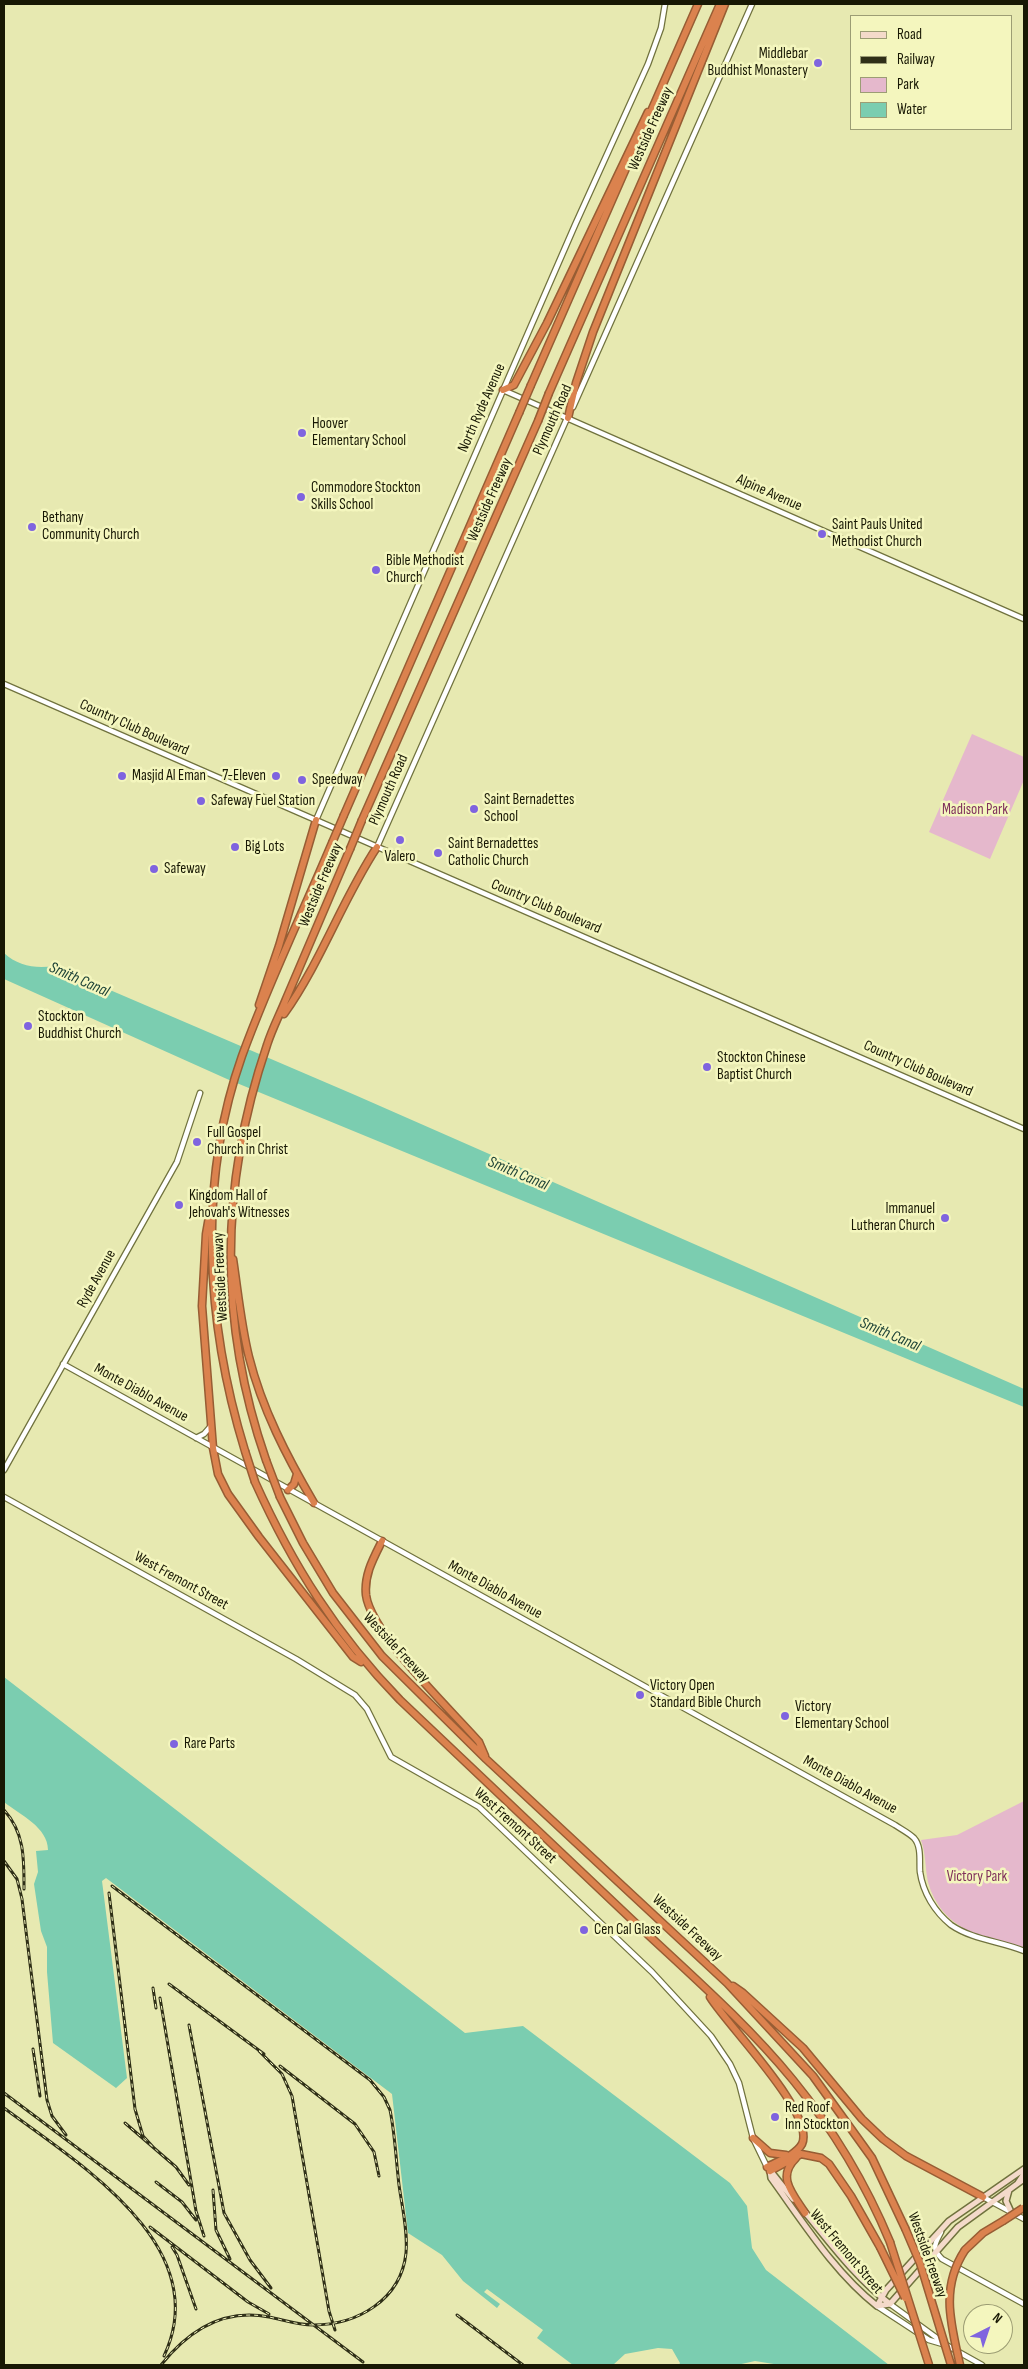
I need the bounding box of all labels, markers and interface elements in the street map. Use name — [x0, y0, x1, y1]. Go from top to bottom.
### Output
legend — [850, 15, 1013, 130]
text: Road — [897, 25, 922, 44]
place label: Middlebar Buddhist Monastery — [708, 45, 808, 80]
text: Railway — [897, 50, 935, 69]
marker: Middlebar Buddhist Monastery — [812, 57, 824, 69]
text: Park — [897, 75, 919, 94]
street label: Westside Freeway — [625, 84, 677, 174]
text: Water — [897, 100, 927, 119]
street label: North Ryde Avenue — [454, 361, 510, 455]
street label: Plymouth Road — [529, 382, 577, 458]
place label: Hoover Elementary School — [312, 415, 406, 450]
marker: Hoover Elementary School — [296, 427, 308, 439]
street label: Westside Freeway — [464, 455, 516, 545]
street label: Alpine Avenue — [733, 471, 805, 515]
place label: Commodore Stockton Skills School — [311, 479, 421, 514]
marker: Commodore Stockton Skills School — [295, 491, 307, 503]
place label: Bethany Community Church — [42, 509, 139, 544]
place label: Saint Pauls United Methodist Church — [832, 516, 923, 551]
marker: Bethany Community Church — [26, 521, 38, 533]
marker: Saint Pauls United Methodist Church — [816, 528, 828, 540]
place label: Bible Methodist Church — [386, 552, 464, 587]
marker: Bible Methodist Church — [370, 564, 382, 576]
street label: Country Club Boulevard — [77, 696, 191, 760]
street label: Plymouth Road — [365, 752, 413, 828]
place label: Masjid Al Eman — [132, 767, 206, 785]
place label: 7-Eleven — [222, 767, 266, 785]
marker: Masjid Al Eman — [116, 770, 128, 782]
marker: 7-Eleven — [270, 770, 282, 782]
place label: Speedway — [312, 771, 363, 789]
marker: Speedway — [296, 774, 308, 786]
place label: Saint Bernadettes School — [484, 791, 574, 826]
place label: Safeway Fuel Station — [211, 792, 315, 810]
marker: Safeway Fuel Station — [195, 795, 207, 807]
park label: Madison Park — [942, 801, 1008, 819]
marker: Saint Bernadettes School — [468, 803, 480, 815]
marker: Valero — [394, 834, 406, 846]
place label: Saint Bernadettes Catholic Church — [448, 835, 538, 870]
place label: Big Lots — [245, 838, 284, 856]
street label: Westside Freeway — [295, 840, 347, 930]
marker: Big Lots — [229, 841, 241, 853]
marker: Saint Bernadettes Catholic Church — [432, 847, 444, 859]
place label: Valero — [384, 848, 416, 866]
place label: Safeway — [164, 860, 206, 878]
marker: Safeway — [148, 863, 160, 875]
street label: Country Club Boulevard — [488, 876, 604, 938]
water label: Smith Canal — [46, 958, 112, 1002]
place label: Stockton Buddhist Church — [38, 1008, 121, 1043]
marker: Stockton Buddhist Church — [22, 1020, 34, 1032]
street label: Country Club Boulevard — [861, 1037, 975, 1101]
place label: Stockton Chinese Baptist Church — [717, 1049, 806, 1084]
marker: Stockton Chinese Baptist Church — [701, 1061, 713, 1073]
place label: Full Gospel Church in Christ — [207, 1124, 288, 1159]
marker: Full Gospel Church in Christ — [191, 1136, 203, 1148]
water label: Smith Canal — [485, 1153, 551, 1195]
place label: Kingdom Hall of Jehovah's Witnesses — [189, 1187, 290, 1222]
marker: Kingdom Hall of Jehovah's Witnesses — [173, 1199, 185, 1211]
place label: Immanuel Lutheran Church — [851, 1200, 935, 1235]
marker: Immanuel Lutheran Church — [939, 1212, 951, 1224]
street label: Westside Freeway — [210, 1232, 232, 1322]
street label: Ryde Avenue — [74, 1247, 120, 1311]
water label: Smith Canal — [857, 1314, 923, 1356]
street label: Monte Diablo Avenue — [91, 1360, 191, 1426]
street label: West Fremont Street — [131, 1548, 231, 1614]
street label: Monte Diablo Avenue — [445, 1557, 545, 1623]
street label: Westside Freeway — [359, 1609, 433, 1687]
place label: Victory Open Standard Bible Church — [650, 1677, 761, 1712]
marker: Victory Open Standard Bible Church — [634, 1689, 646, 1701]
place label: Victory Elementary School — [795, 1698, 889, 1733]
marker: Victory Elementary School — [779, 1710, 791, 1722]
place label: Rare Parts — [184, 1735, 235, 1753]
marker: Rare Parts — [168, 1738, 180, 1750]
street label: Monte Diablo Avenue — [800, 1752, 900, 1818]
street label: West Fremont Street — [470, 1784, 560, 1868]
park label: Victory Park — [947, 1868, 1007, 1886]
street label: Westside Freeway — [648, 1891, 726, 1965]
place label: Cen Cal Glass — [594, 1921, 661, 1939]
marker: Cen Cal Glass — [578, 1924, 590, 1936]
place label: Red Roof Inn Stockton — [785, 2099, 849, 2134]
marker: Red Roof Inn Stockton — [769, 2111, 781, 2123]
street label: West Fremont Street — [805, 2206, 887, 2298]
street label: Westside Freeway — [903, 2210, 951, 2300]
north arrow — [963, 2304, 1013, 2354]
text: N — [989, 2309, 1006, 2327]

